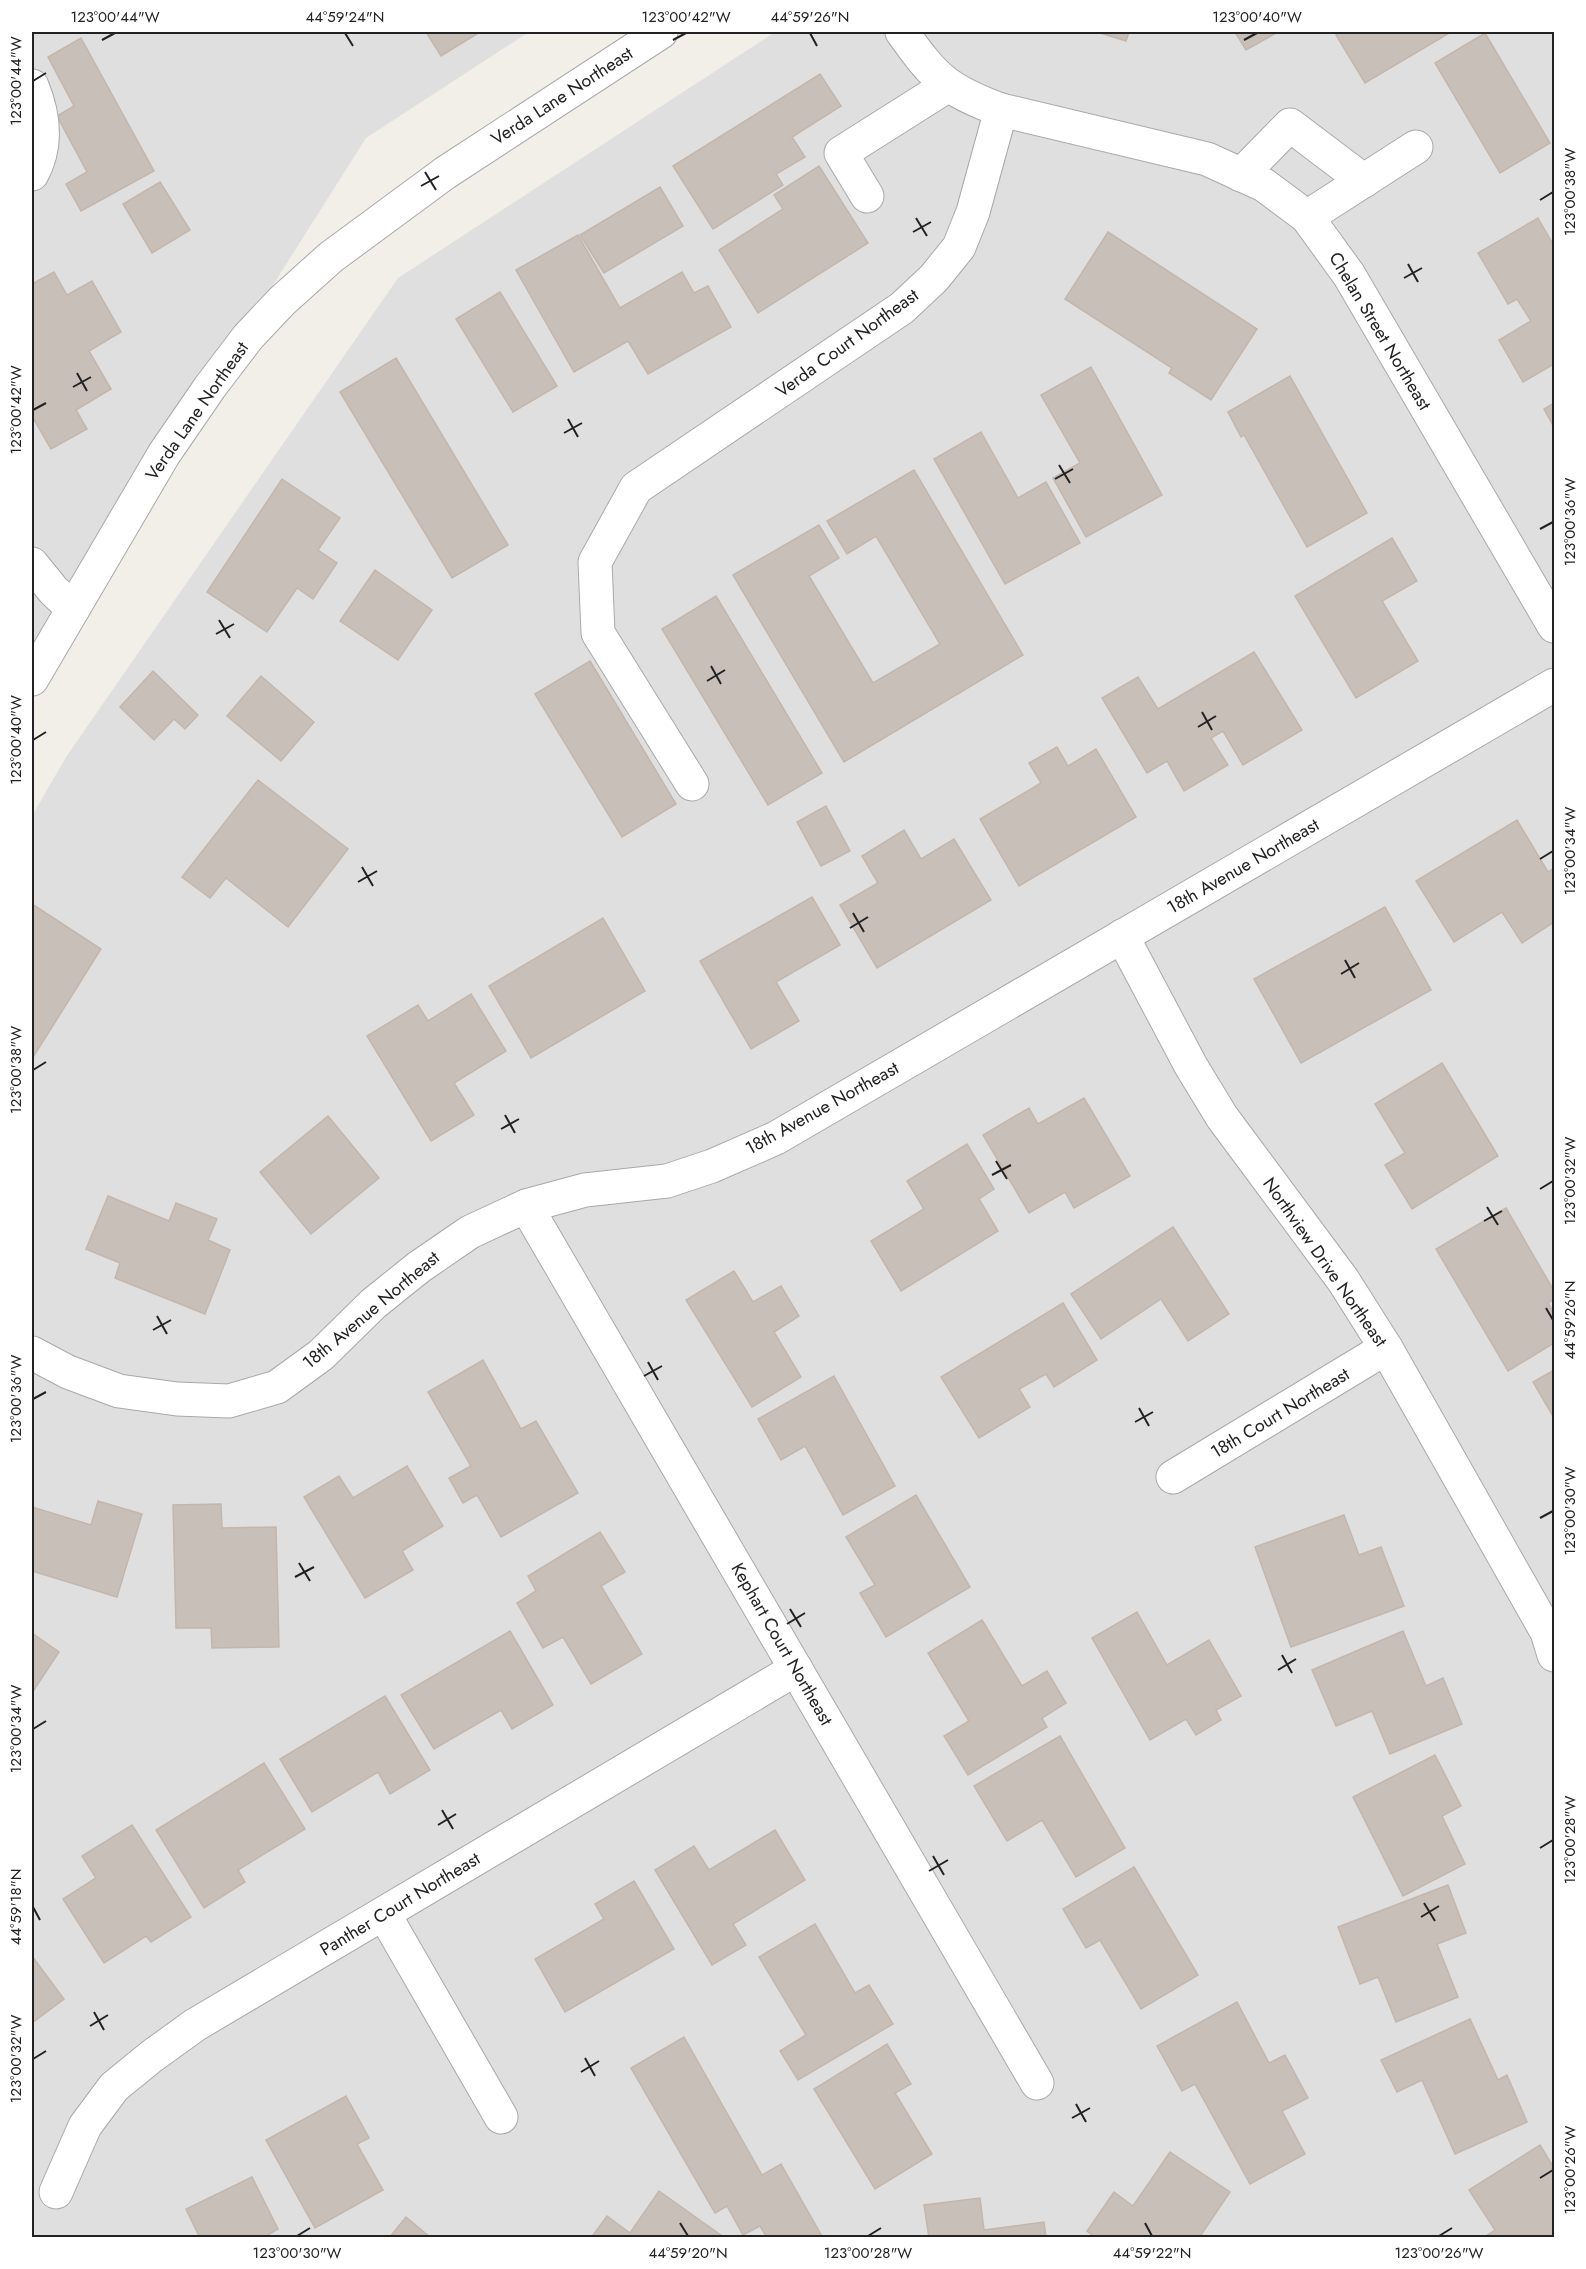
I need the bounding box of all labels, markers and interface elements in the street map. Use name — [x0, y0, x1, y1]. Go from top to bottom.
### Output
text: 123°00'44"W — [70, 6, 160, 28]
text: 44°59'24"N — [306, 6, 384, 28]
text: 123°00'42"W — [641, 6, 731, 28]
text: 44°59'26"N — [771, 6, 849, 28]
text: 123°00'40"W — [1212, 6, 1302, 28]
text: 123°00'44"W — [5, 36, 27, 126]
street label: Verda Lane Northeast — [486, 40, 639, 152]
text: 123°00'38"W — [1559, 148, 1581, 236]
street label: Chelan Street Northeast — [1322, 247, 1438, 416]
street label: Verda Court Northeast — [770, 282, 924, 404]
street label: Verda Lane Northeast — [139, 336, 255, 486]
text: 123°00'42"W — [5, 365, 27, 455]
text: 123°00'36"W — [1559, 478, 1581, 566]
text: 123°00'40"W — [5, 695, 27, 785]
text: 123°00'34"W — [1559, 807, 1581, 895]
street label: 18th Avenue Northeast — [1162, 811, 1324, 920]
text: 123°00'38"W — [5, 1026, 27, 1114]
street label: 18th Avenue Northeast — [741, 1055, 904, 1161]
text: 123°00'32"W — [1559, 1137, 1581, 1225]
street label: Northview Drive Northeast — [1257, 1172, 1394, 1353]
street label: 18th Avenue Northeast — [297, 1244, 446, 1375]
text: 44°59'26"N — [1559, 1281, 1581, 1359]
text: 123°00'36"W — [5, 1355, 27, 1443]
street label: 18th Court Northeast — [1206, 1361, 1355, 1465]
text: 123°00'30"W — [1559, 1466, 1581, 1555]
street label: Kephart Court Northeast — [725, 1558, 840, 1731]
text: 123°00'34"W — [5, 1685, 27, 1773]
text: 123°00'28"W — [1559, 1796, 1581, 1884]
street label: Panther Court Northeast — [315, 1845, 486, 1962]
text: 44°59'18"N — [5, 1869, 27, 1945]
text: 123°00'32"W — [5, 2015, 27, 2103]
text: 123°00'26"W — [1559, 2125, 1581, 2214]
text: 123°00'30"W — [253, 2242, 342, 2264]
text: 44°59'20"N — [648, 2242, 728, 2264]
text: 123°00'28"W — [824, 2242, 912, 2264]
text: 44°59'22"N — [1113, 2242, 1191, 2264]
text: 123°00'26"W — [1395, 2242, 1484, 2264]

